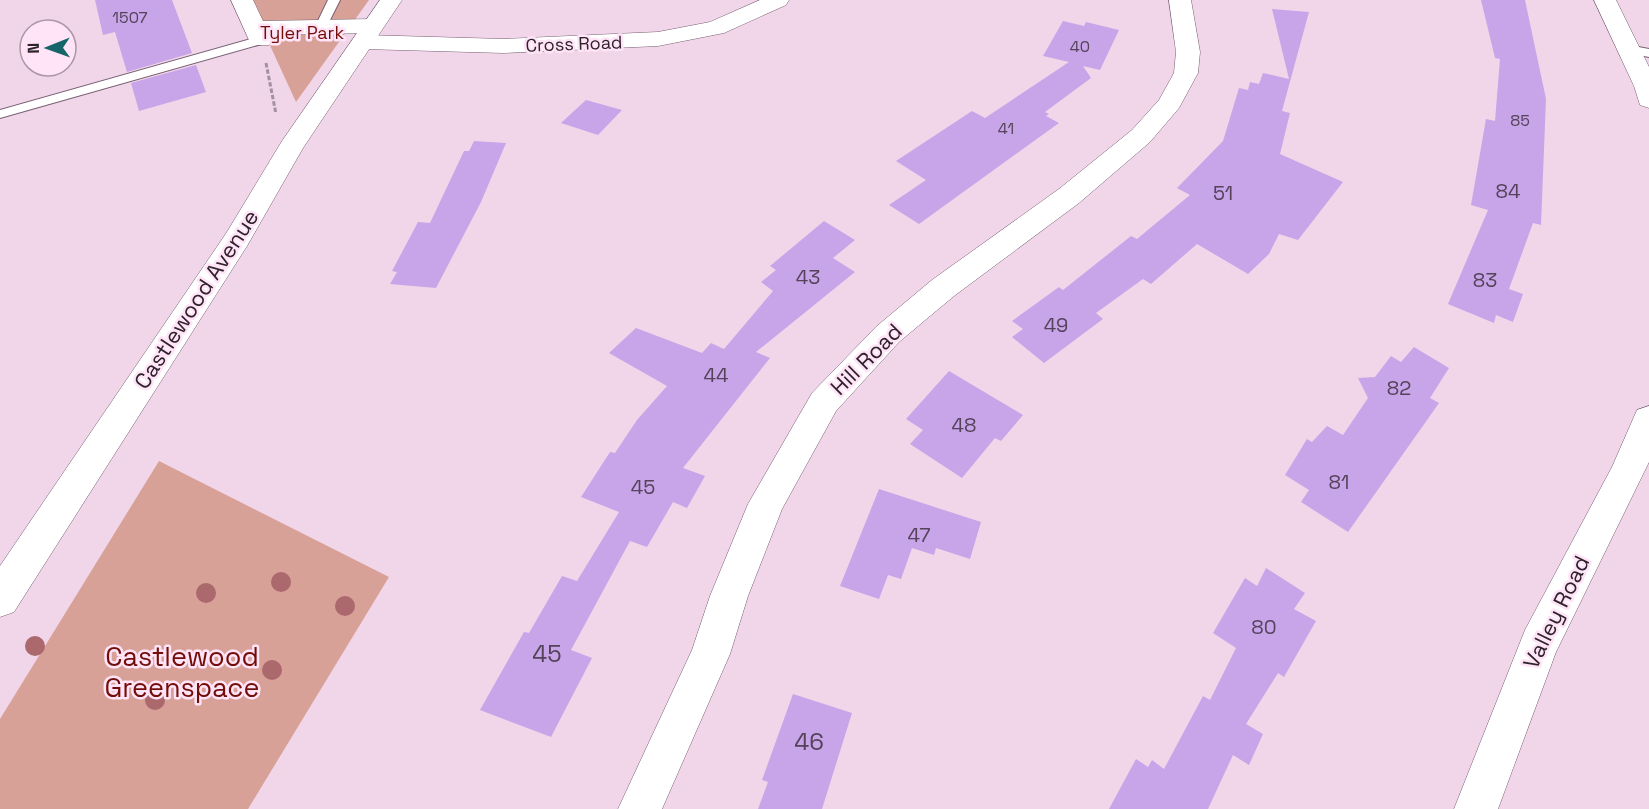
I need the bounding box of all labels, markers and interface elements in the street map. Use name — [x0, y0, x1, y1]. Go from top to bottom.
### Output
house number: 1507 — [112, 7, 148, 28]
north arrow — [18, 18, 78, 78]
park label: Tyler Park — [260, 21, 344, 44]
street label: Cross Road — [525, 30, 623, 57]
house number: 40 — [1070, 36, 1090, 57]
text: N — [23, 43, 44, 54]
house number: 85 — [1510, 110, 1530, 131]
house number: 41 — [998, 118, 1014, 139]
house number: 84 — [1496, 178, 1520, 204]
house number: 51 — [1213, 180, 1233, 206]
street label: Castlewood Avenue — [128, 204, 264, 394]
house number: 43 — [796, 264, 820, 290]
house number: 83 — [1473, 267, 1497, 293]
house number: 49 — [1044, 312, 1068, 338]
street label: Hill Road — [824, 317, 908, 401]
house number: 44 — [704, 362, 729, 388]
house number: 82 — [1387, 375, 1411, 401]
house number: 48 — [952, 412, 976, 438]
house number: 81 — [1329, 469, 1349, 495]
house number: 45 — [631, 474, 655, 500]
house number: 47 — [907, 522, 931, 548]
street label: Valley Road — [1517, 551, 1595, 673]
house number: 80 — [1251, 614, 1277, 640]
house number: 45 — [532, 638, 562, 669]
park label: Castlewood Greenspace — [105, 639, 259, 705]
house number: 46 — [794, 726, 824, 757]

